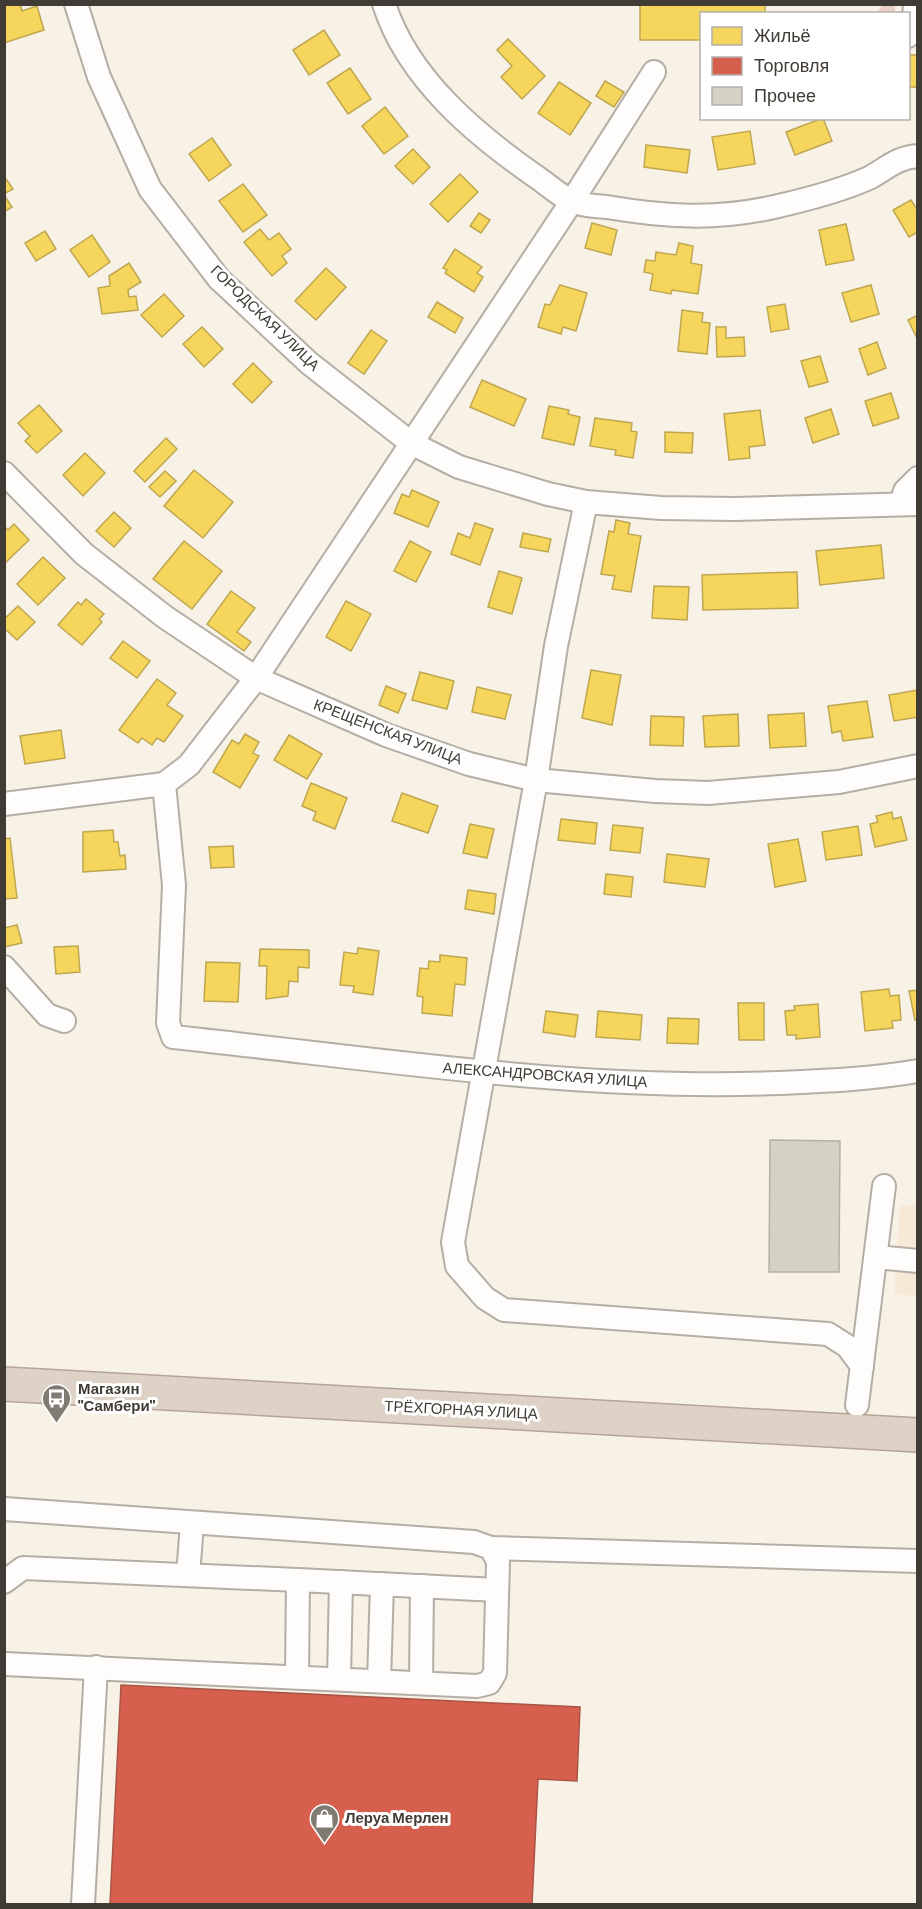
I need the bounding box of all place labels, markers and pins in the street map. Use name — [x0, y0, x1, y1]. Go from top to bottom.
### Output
place label: Магазин "Самбери" — [78, 1379, 156, 1414]
bus stop icon: Магазин "Самбери" — [41, 1382, 73, 1424]
shop icon: Леруа Мерлен — [308, 1802, 340, 1844]
place label: Леруа Мерлен — [345, 1808, 449, 1826]

